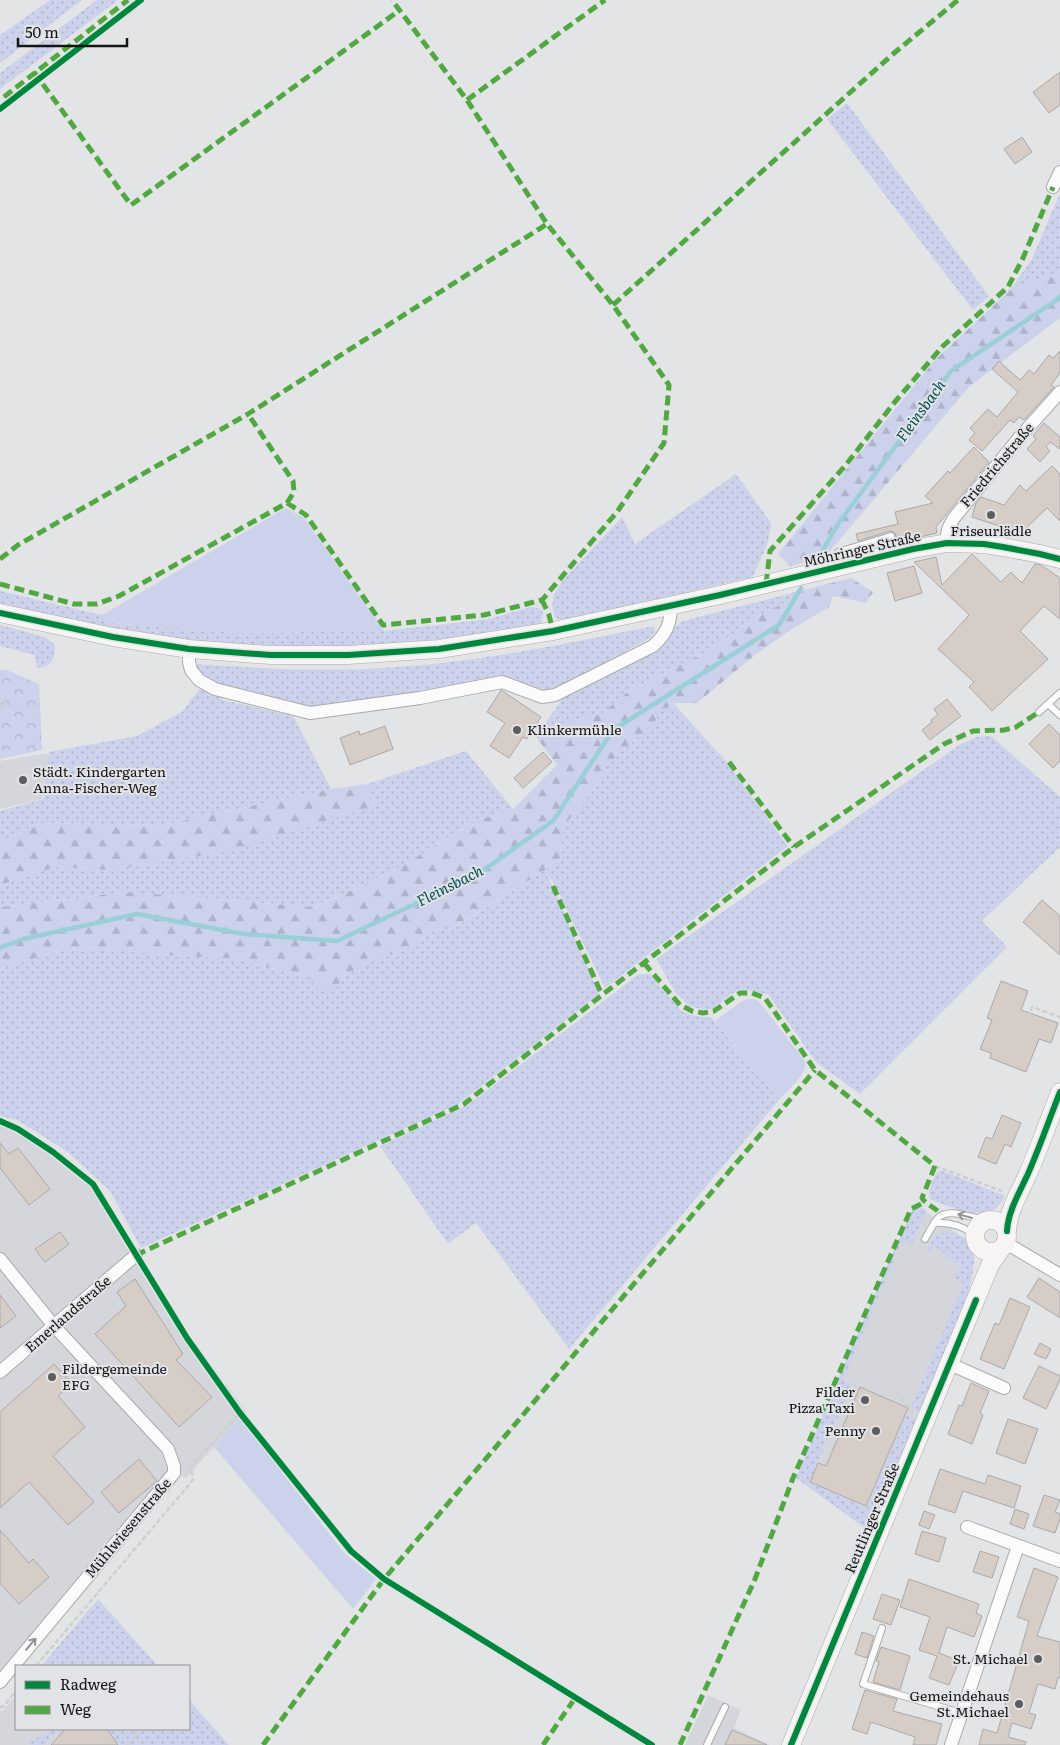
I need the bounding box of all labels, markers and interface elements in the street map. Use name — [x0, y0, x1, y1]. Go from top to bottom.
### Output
scale bar — [18, 15, 126, 47]
text: 50 m — [25, 20, 59, 43]
water label: Fleinsbach — [889, 374, 950, 446]
street label: Friedrichstraße — [955, 418, 1038, 511]
marker: Friseurlädle — [985, 509, 997, 521]
place label: Friseurlädle — [951, 520, 1031, 540]
street label: Möhringer Straße — [801, 525, 923, 571]
place label: Klinkermühle — [527, 719, 622, 739]
marker: Klinkermühle — [511, 724, 523, 736]
place label: Städt. Kindergarten Anna-Fischer-Weg — [33, 761, 166, 797]
marker: Städt. Kindergarten Anna-Fischer-Weg — [17, 774, 29, 786]
water label: Fleinsbach — [412, 858, 487, 911]
one-way arrow — [957, 1210, 973, 1220]
street label: Emerlandstraße — [20, 1270, 115, 1356]
place label: Fildergemeinde EFG — [62, 1358, 167, 1394]
marker: Fildergemeinde EFG — [46, 1371, 58, 1383]
place label: Filder Pizza Taxi — [788, 1381, 855, 1417]
marker: Filder Pizza Taxi — [859, 1394, 871, 1406]
place label: Penny — [825, 1420, 867, 1440]
marker: Penny — [870, 1425, 882, 1437]
street label: Reutlinger Straße — [839, 1459, 903, 1576]
street label: Mühlwiesenstraße — [79, 1473, 175, 1582]
one-way arrow — [26, 1638, 37, 1651]
place label: St. Michael — [953, 1648, 1028, 1668]
marker: St. Michael — [1032, 1653, 1044, 1665]
legend — [15, 1665, 190, 1730]
text: Radweg — [60, 1672, 117, 1695]
place label: Gemeindehaus St.Michael — [910, 1685, 1009, 1721]
text: Weg — [60, 1697, 92, 1720]
marker: Gemeindehaus St.Michael — [1013, 1698, 1025, 1710]

